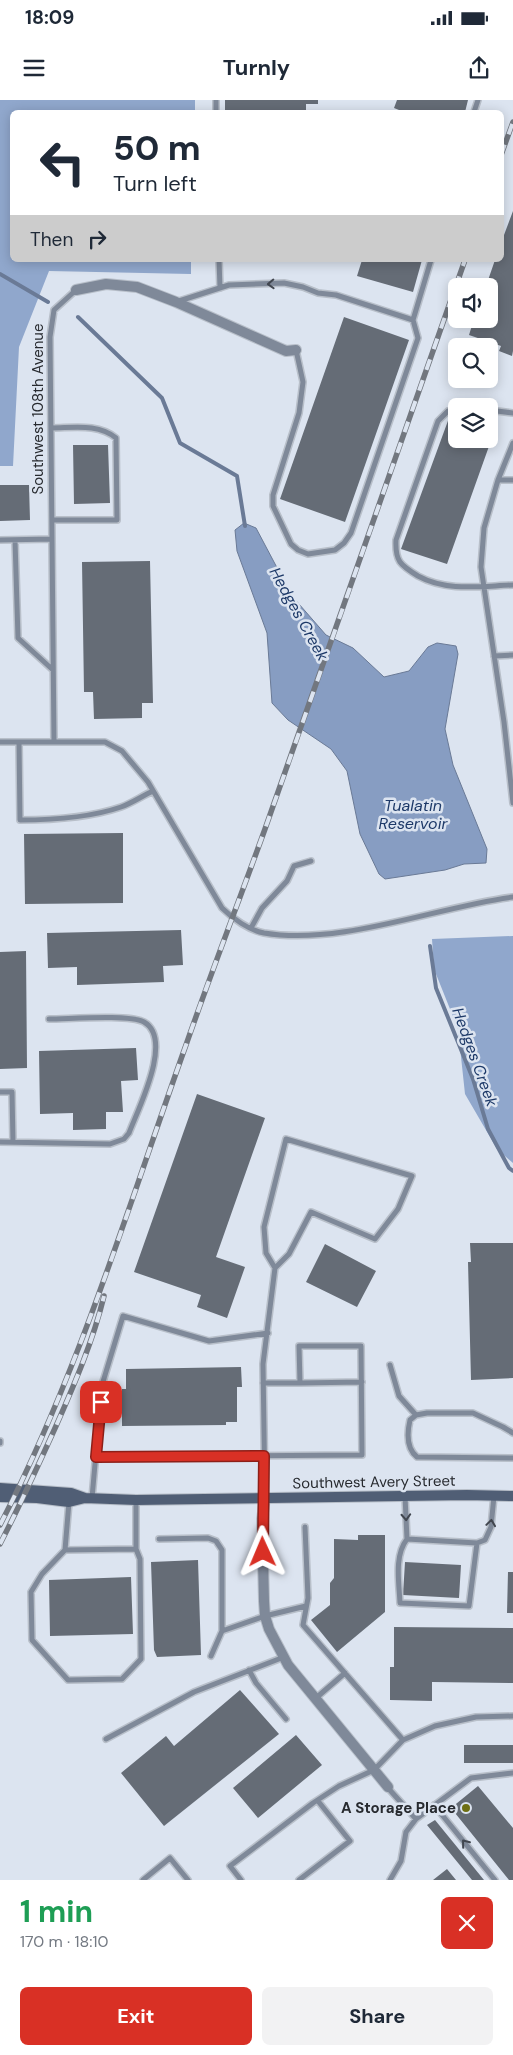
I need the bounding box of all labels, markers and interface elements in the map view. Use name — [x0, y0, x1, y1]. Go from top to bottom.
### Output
text: 18:09 — [25, 5, 74, 30]
text: Turnly — [223, 53, 290, 82]
icon: menu — [20, 54, 48, 82]
icon: share — [465, 54, 493, 82]
text: 50 m — [113, 125, 201, 171]
icon: left — [30, 130, 95, 195]
text: Turn left — [113, 169, 197, 198]
icon: right — [83, 225, 111, 253]
text: Then — [30, 227, 73, 252]
one-way arrow — [267, 278, 275, 289]
map controls — [448, 278, 498, 448]
button: sound — [448, 278, 498, 328]
street label: Southwest 108th Avenue — [28, 324, 48, 494]
button: search — [448, 338, 498, 388]
button: layers — [448, 398, 498, 448]
water label: Hedges Creek — [265, 563, 334, 665]
water label: Tualatin Reservoir — [379, 795, 449, 834]
water label: Hedges Creek — [447, 1005, 503, 1110]
pin — [80, 1381, 122, 1423]
icon: arrive — [87, 1388, 115, 1416]
street label: Southwest Avery Street — [292, 1471, 456, 1493]
one-way arrow — [401, 1514, 412, 1522]
one-way arrow — [485, 1518, 496, 1526]
position arrow — [236, 1525, 288, 1577]
place label: A Storage Place — [341, 1798, 456, 1818]
marker: A Storage Place — [460, 1802, 472, 1814]
one-way arrow — [461, 1839, 470, 1848]
text: 1 min — [20, 1892, 93, 1931]
button: close — [441, 1897, 493, 1949]
text: 170 m · 18:10 — [20, 1931, 108, 1952]
button: Exit — [20, 1987, 252, 2045]
button: Share — [262, 1987, 493, 2045]

